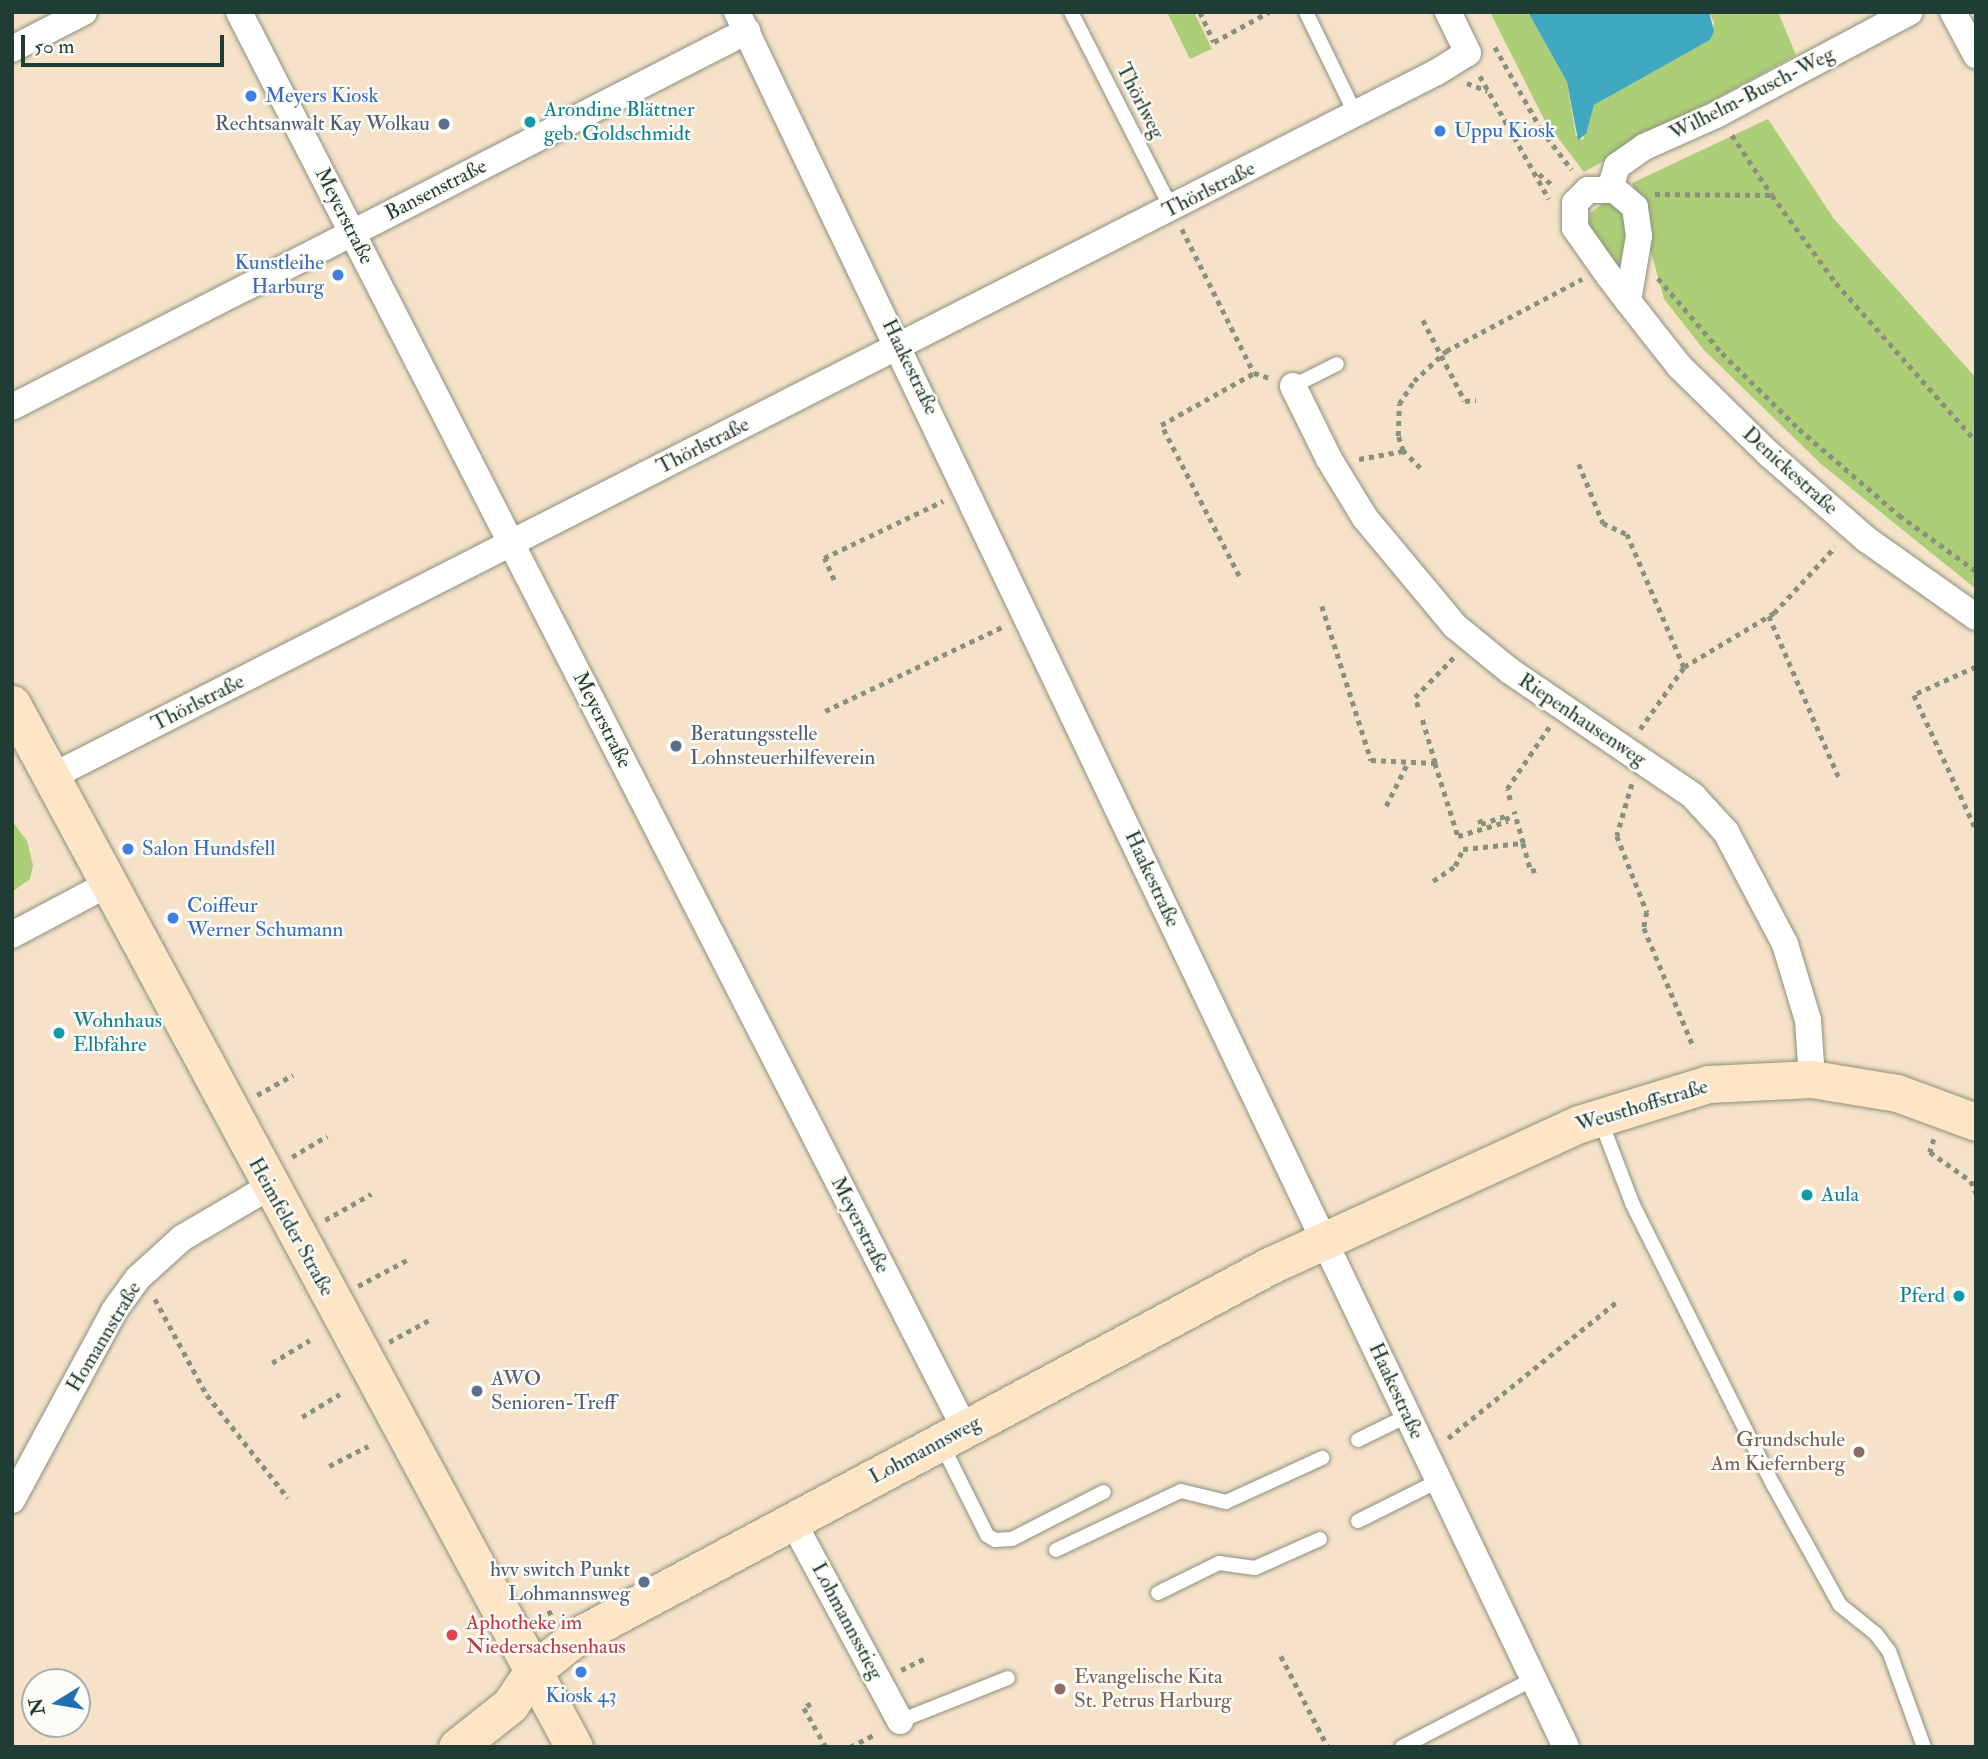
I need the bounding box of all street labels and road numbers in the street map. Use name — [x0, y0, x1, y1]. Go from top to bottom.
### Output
street label: Wilhelm-Busch-Weg — [1665, 42, 1839, 146]
street label: Thörlweg — [1110, 59, 1170, 143]
street label: Bansenstraße — [381, 154, 491, 226]
street label: Thörlstraße — [1159, 156, 1259, 224]
street label: Meyerstraße — [309, 163, 379, 269]
street label: Haakestraße — [876, 315, 944, 419]
street label: Thörlstraße — [653, 412, 753, 480]
street label: Denickestraße — [1737, 422, 1843, 520]
street label: Meyerstraße — [567, 667, 637, 773]
street label: Riepenhausenweg — [1513, 668, 1651, 772]
street label: Thörlstraße — [148, 669, 248, 737]
street label: Haakestraße — [1119, 827, 1185, 931]
street label: Weusthoffstraße — [1573, 1074, 1711, 1138]
street label: Heimfelder Straße — [242, 1153, 340, 1301]
street label: Meyerstraße — [825, 1172, 895, 1278]
street label: Homannstraße — [61, 1277, 147, 1397]
street label: Haakestraße — [1363, 1339, 1429, 1443]
street label: Lohmannsweg — [865, 1410, 985, 1490]
street label: Lohmannsstieg — [806, 1558, 888, 1684]

